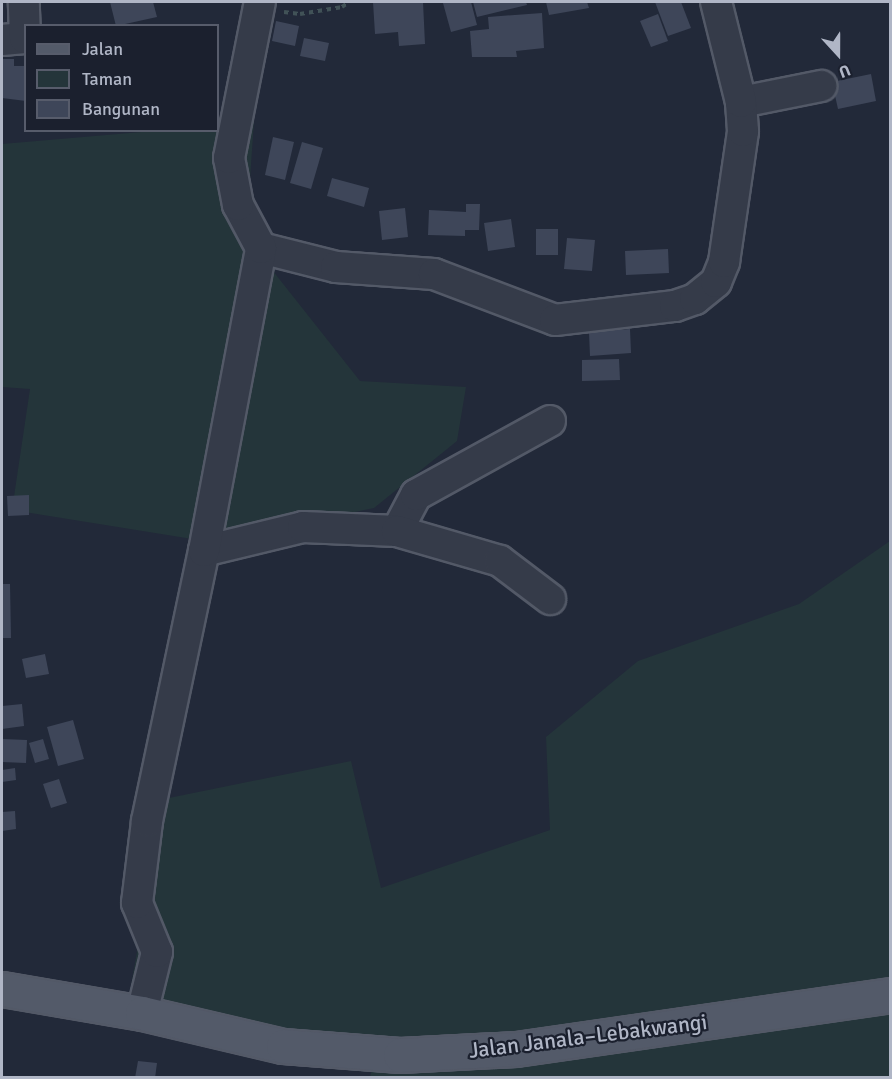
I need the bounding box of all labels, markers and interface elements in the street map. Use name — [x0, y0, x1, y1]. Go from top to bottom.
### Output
legend — [24, 24, 219, 132]
north arrow — [808, 24, 868, 84]
text: Jalan — [82, 38, 123, 60]
text: U — [836, 60, 853, 82]
text: Taman — [82, 68, 132, 90]
text: Bangunan — [82, 98, 160, 120]
street label: Jalan Janala–Lebakwangi — [467, 1008, 709, 1064]

